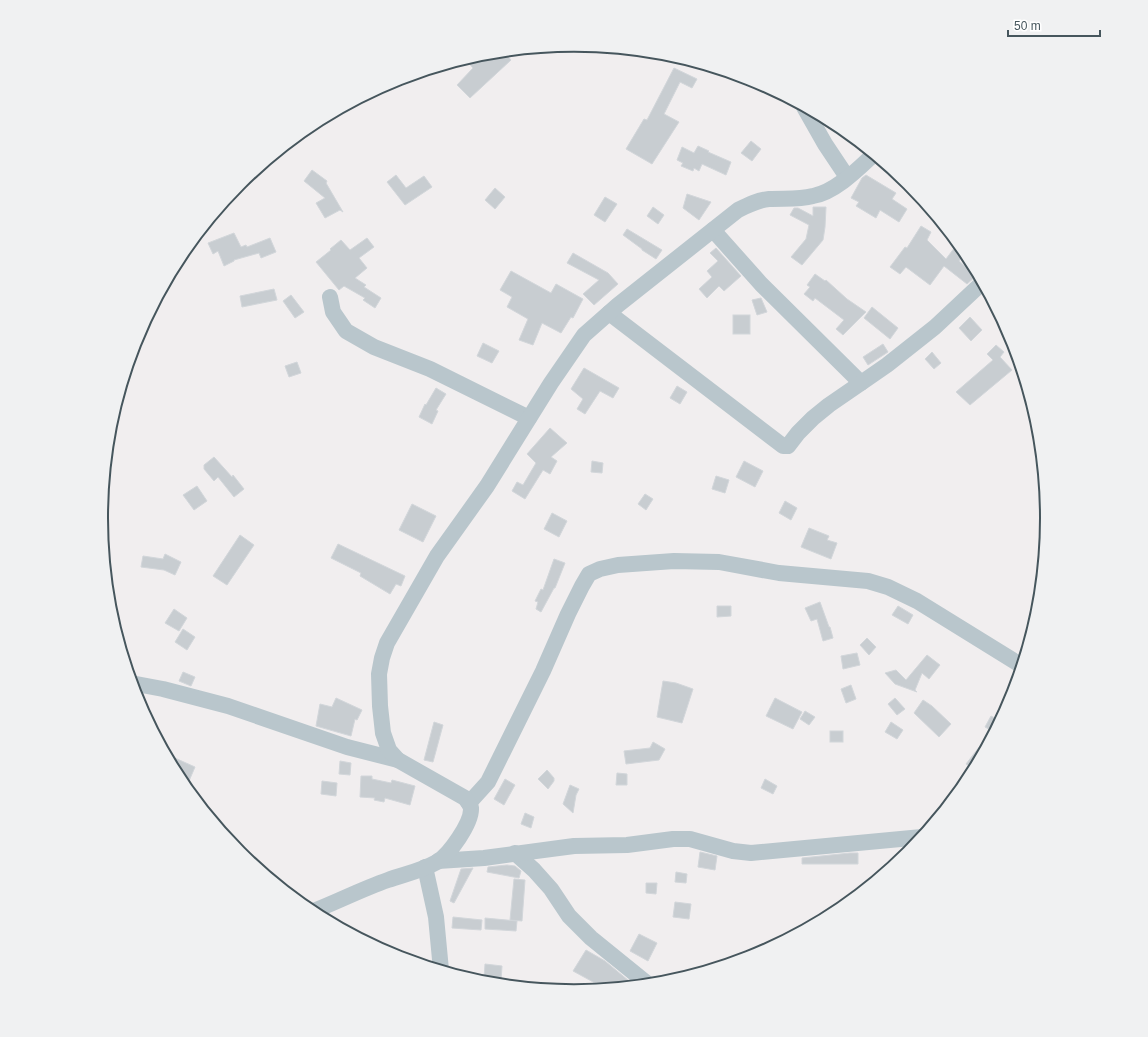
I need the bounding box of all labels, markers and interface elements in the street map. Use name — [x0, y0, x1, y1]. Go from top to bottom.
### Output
scale bar — [1008, 12, 1100, 38]
text: 50 m — [1014, 19, 1041, 33]

